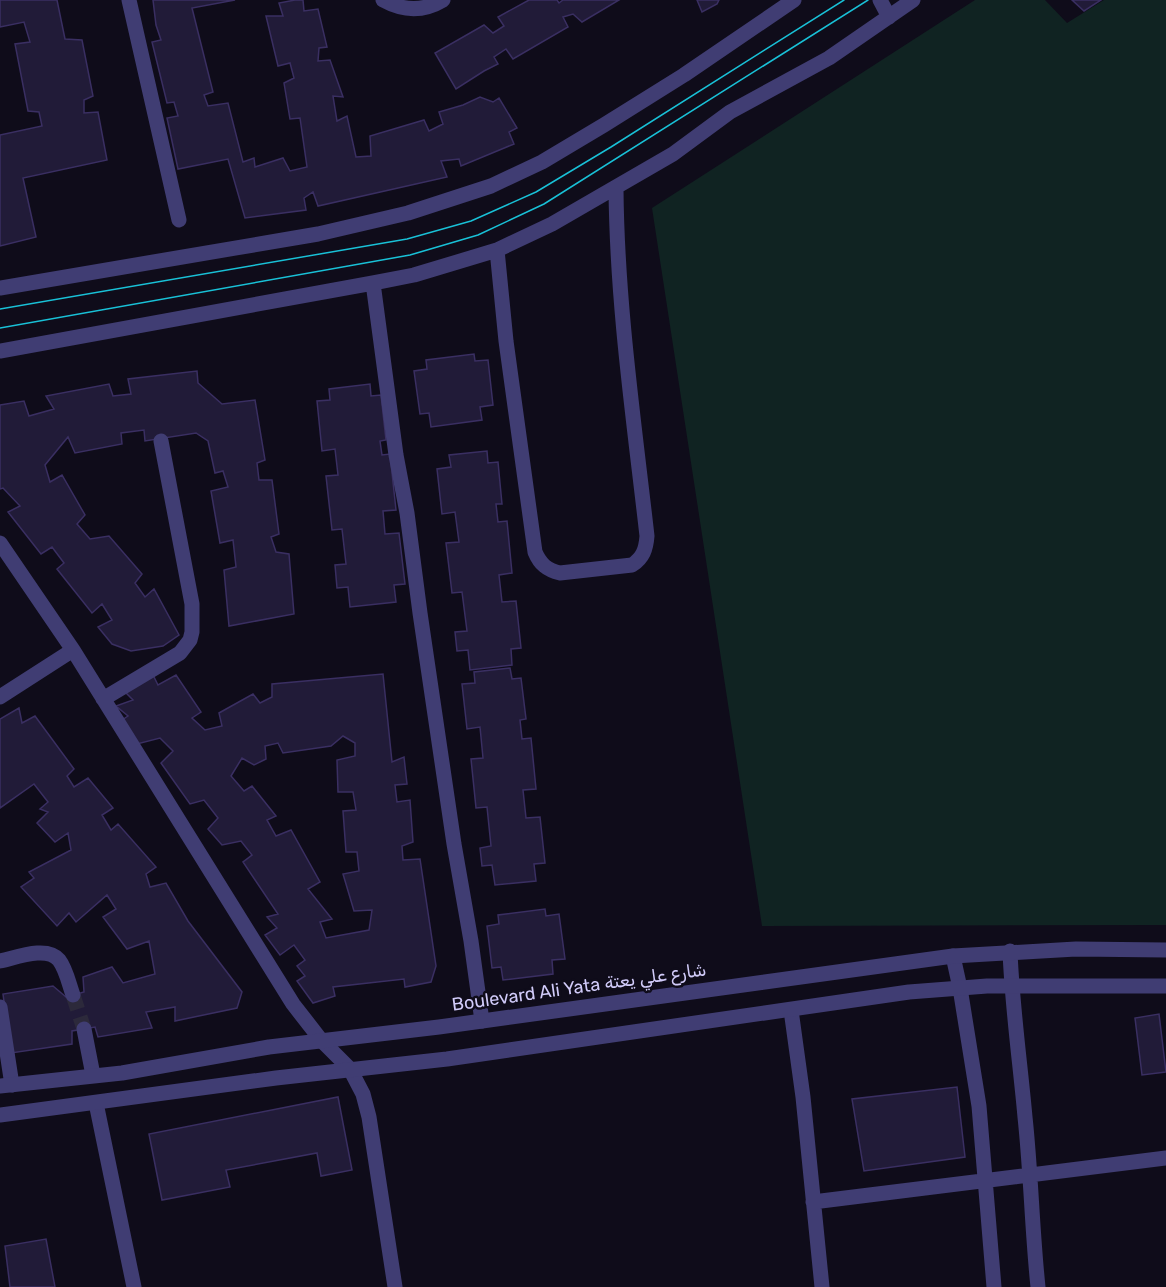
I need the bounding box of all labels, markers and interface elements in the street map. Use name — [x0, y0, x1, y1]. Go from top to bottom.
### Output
street label: Boulevard Ali Yata شارع علي يعتة — [450, 958, 708, 1018]

